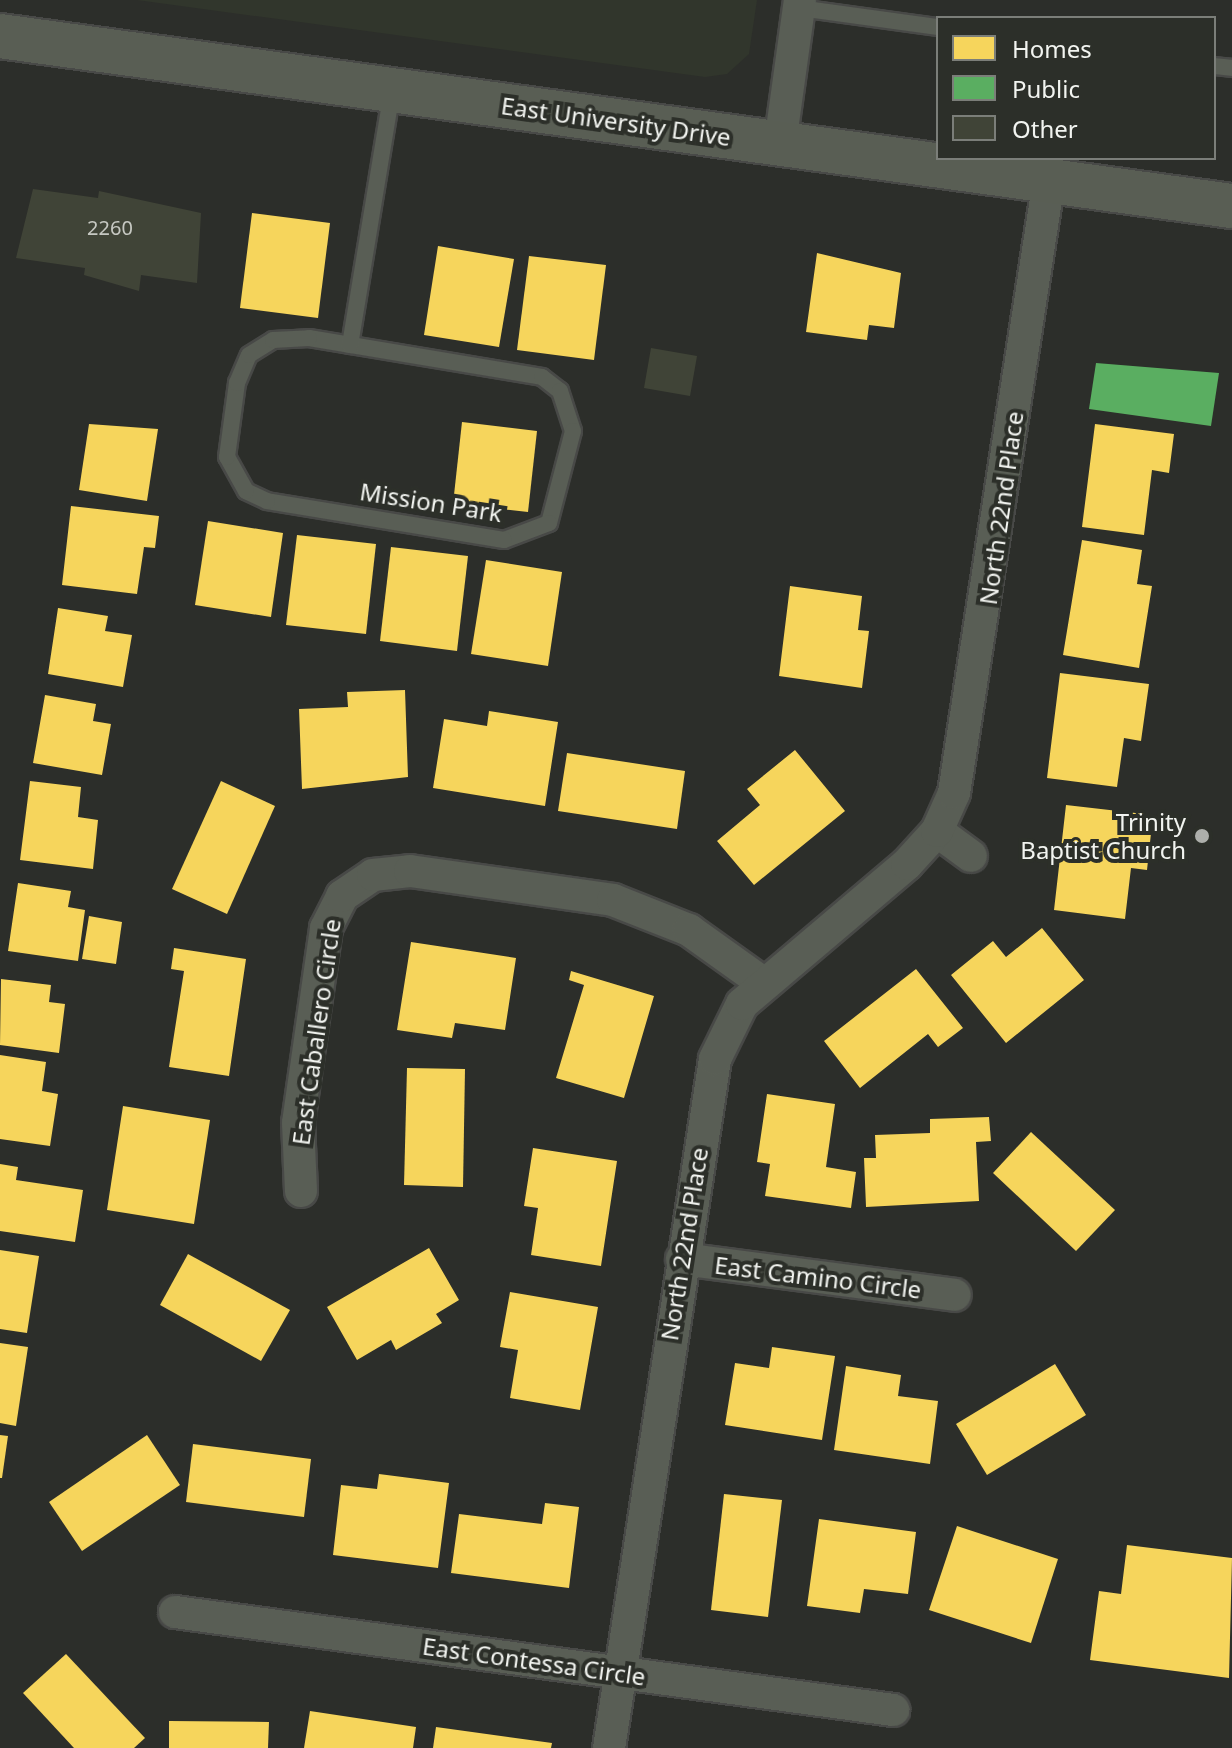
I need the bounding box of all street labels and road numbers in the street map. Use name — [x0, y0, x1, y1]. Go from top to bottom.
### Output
street label: East University Drive — [499, 91, 733, 151]
street label: North 22nd Place — [973, 409, 1029, 607]
street label: Mission Park — [358, 477, 504, 527]
street label: East Caballero Circle — [286, 917, 346, 1147]
street label: North 22nd Place — [655, 1145, 713, 1343]
street label: East Camino Circle — [713, 1250, 923, 1304]
street label: East Contessa Circle — [421, 1631, 647, 1691]

